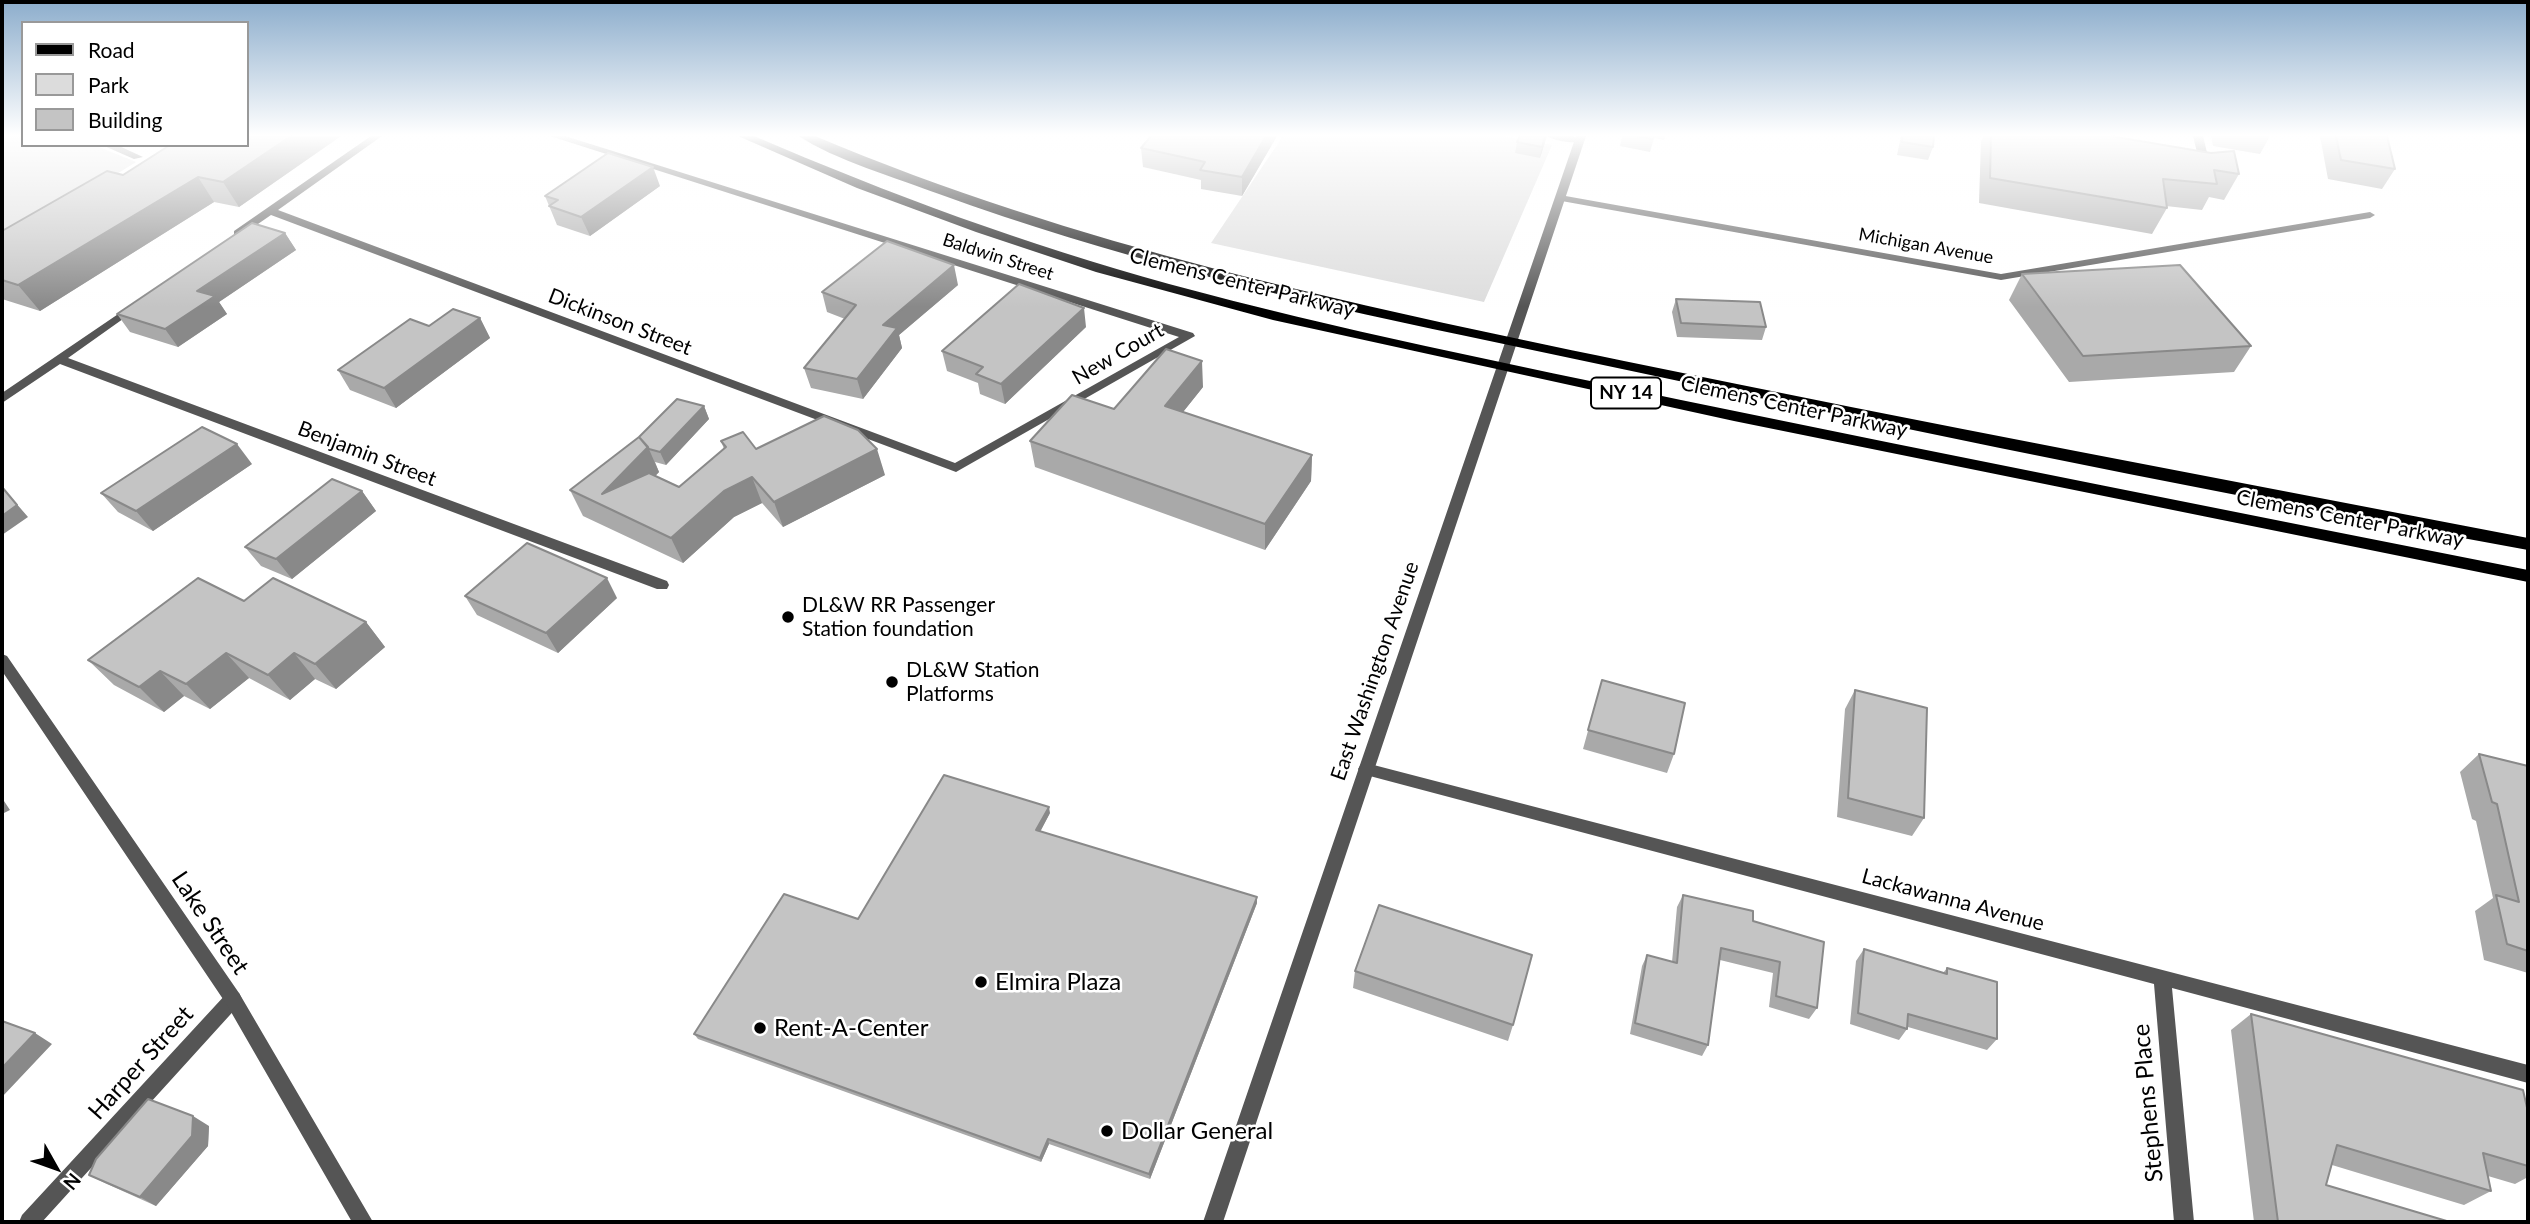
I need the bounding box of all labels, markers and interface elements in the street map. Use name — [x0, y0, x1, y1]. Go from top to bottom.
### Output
legend — [21, 21, 248, 147]
text: Road — [88, 37, 135, 62]
text: Park — [88, 72, 129, 97]
text: Building — [88, 107, 163, 132]
street label: Michigan Avenue — [1857, 224, 1995, 268]
street label: Baldwin Street — [940, 229, 1056, 285]
street label: Clemens Center Parkway — [1127, 243, 1357, 323]
street label: Dickinson Street — [545, 283, 695, 361]
street label: New Court — [1068, 318, 1168, 390]
street label: Clemens Center Parkway — [1678, 371, 1910, 443]
road number: NY 14 — [1591, 378, 1661, 408]
street label: Benjamin Street — [294, 416, 440, 492]
street label: Clemens Center Parkway — [2234, 485, 2466, 553]
street label: East Washington Avenue — [1326, 558, 1424, 784]
place label: DL&W RR Passenger Station foundation — [802, 592, 995, 642]
marker: DL&W RR Passenger Station foundation — [780, 609, 796, 625]
place label: DL&W Station Platforms — [906, 657, 1039, 707]
marker: DL&W Station Platforms — [884, 674, 900, 690]
street label: Lackawanna Avenue — [1859, 864, 2047, 936]
street label: Lake Street — [165, 866, 255, 980]
place label: Elmira Plaza — [995, 968, 1121, 996]
marker: Elmira Plaza — [973, 974, 989, 990]
street label: Harper Street — [83, 1000, 199, 1126]
place label: Rent-A-Center — [774, 1014, 928, 1042]
marker: Rent-A-Center — [752, 1020, 768, 1036]
street label: Stephens Place — [2127, 1023, 2169, 1183]
place label: Dollar General — [1121, 1117, 1273, 1145]
marker: Dollar General — [1099, 1123, 1115, 1139]
north arrow — [21, 1133, 91, 1203]
text: N — [59, 1169, 86, 1195]

